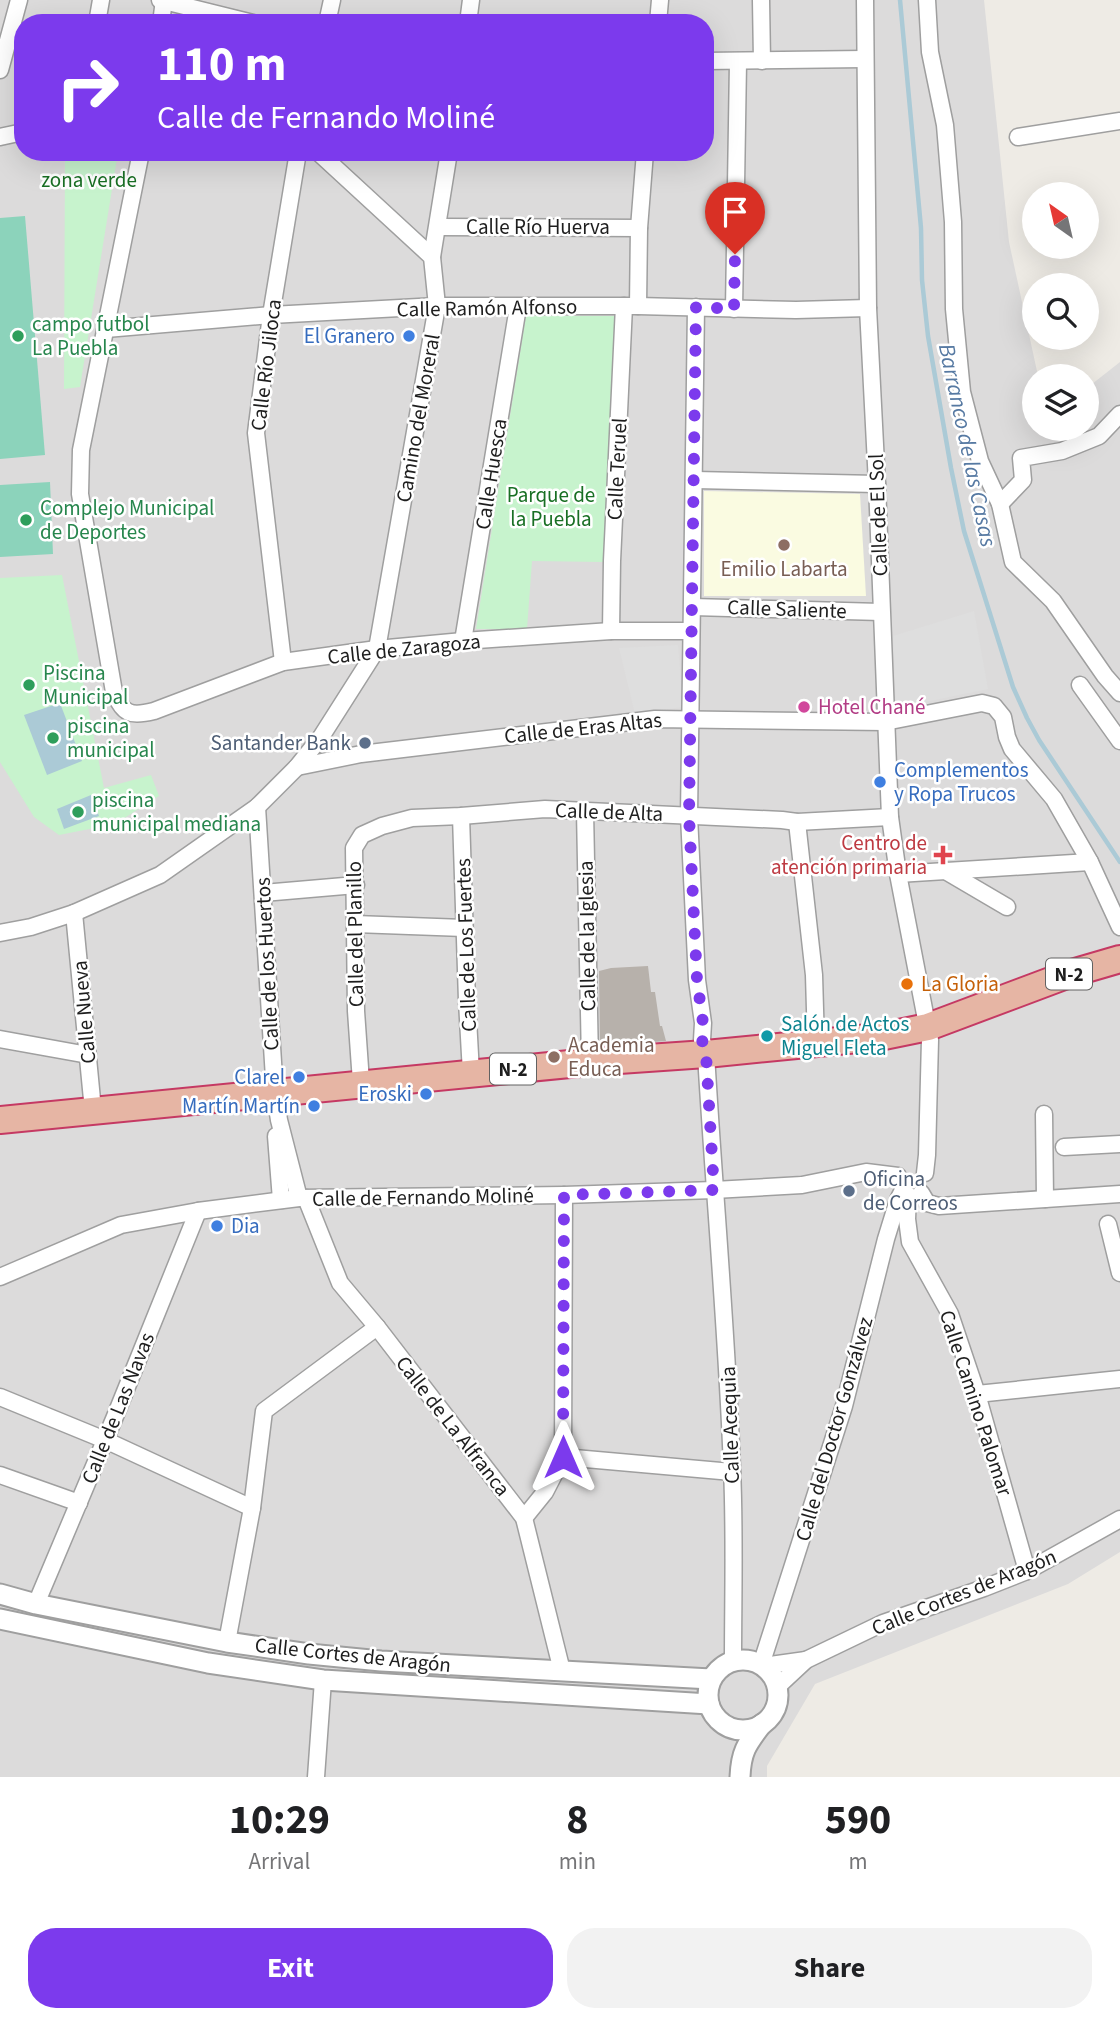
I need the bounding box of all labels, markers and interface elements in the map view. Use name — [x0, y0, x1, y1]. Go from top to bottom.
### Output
text: 110 m — [157, 30, 286, 100]
icon: right — [42, 42, 133, 133]
text: Calle de Fernando Moliné — [157, 95, 495, 141]
park label: zona verde — [41, 165, 137, 195]
pin — [705, 182, 765, 254]
north arrow — [1022, 182, 1099, 259]
map controls — [1022, 182, 1099, 441]
icon: arrive — [716, 193, 754, 231]
street label: Calle Río Huerva — [466, 212, 610, 242]
button: search — [1022, 273, 1099, 350]
street label: Calle Ramón Alfonso — [396, 291, 578, 325]
street label: Calle Río Jiloca — [243, 297, 289, 433]
place label: campo futbol La Puebla — [32, 309, 150, 363]
place label: El Granero — [304, 321, 395, 351]
marker: campo futbol La Puebla — [10, 328, 26, 344]
marker: El Granero — [401, 328, 417, 344]
street label: Camino del Moreral — [388, 331, 448, 505]
water label: Barranco de las Casas — [930, 340, 1005, 550]
button: layers — [1022, 364, 1099, 441]
street label: Calle Huesca — [467, 416, 515, 532]
street label: Calle Teruel — [599, 417, 635, 521]
street label: Calle de El Sol — [861, 453, 895, 577]
park label: Parque de la Puebla — [507, 480, 595, 534]
place label: Complejo Municipal de Deportes — [40, 493, 214, 547]
marker: Complejo Municipal de Deportes — [18, 512, 34, 528]
marker: Emilio Labarta — [776, 537, 792, 553]
place label: Emilio Labarta — [721, 554, 847, 584]
street label: Calle Saliente — [727, 592, 847, 626]
street label: Calle de Zaragoza — [326, 626, 482, 672]
place label: Piscina Municipal — [43, 658, 128, 712]
marker: Piscina Municipal — [21, 677, 37, 693]
place label: Hotel Chané — [818, 692, 925, 722]
marker: Hotel Chané — [796, 699, 812, 715]
street label: Calle de Eras Altas — [503, 705, 664, 751]
place label: piscina municipal — [67, 711, 155, 765]
place label: Santander Bank — [211, 728, 352, 758]
marker: piscina municipal — [45, 730, 61, 746]
marker: Santander Bank — [357, 735, 373, 751]
place label: Complementos y Ropa Trucos — [894, 755, 1029, 809]
marker: Complementos y Ropa Trucos — [872, 774, 888, 790]
place label: piscina municipal mediana — [92, 785, 261, 839]
street label: Calle de Alta — [554, 795, 664, 829]
marker: piscina municipal mediana — [70, 804, 86, 820]
place label: Centro de atención primaria — [771, 828, 927, 882]
marker: Centro de atención primaria — [933, 845, 953, 865]
street label: Calle de Los Fuertes — [448, 858, 484, 1032]
street label: Calle de la Iglesia — [571, 860, 603, 1012]
street label: Calle del Planillo — [339, 861, 371, 1007]
street label: Calle de los Huertos — [247, 876, 287, 1051]
road number: N-2 — [1046, 958, 1092, 990]
street label: Calle Nueva — [65, 959, 103, 1065]
place label: La Gloria — [921, 969, 999, 999]
marker: La Gloria — [899, 976, 915, 992]
place label: Salón de Actos Miguel Fleta — [781, 1009, 909, 1063]
marker: Salón de Actos Miguel Fleta — [759, 1028, 775, 1044]
place label: Academia Educa — [568, 1030, 655, 1084]
marker: Academia Educa — [546, 1049, 562, 1065]
road number: N-2 — [490, 1054, 536, 1084]
place label: Clarel — [234, 1062, 285, 1092]
marker: Clarel — [291, 1069, 307, 1085]
place label: Eroski — [358, 1079, 412, 1109]
marker: Eroski — [418, 1086, 434, 1102]
place label: Martín Martín — [182, 1091, 300, 1121]
marker: Martín Martín — [306, 1098, 322, 1114]
place label: Oficina de Correos — [863, 1164, 958, 1218]
street label: Calle de Fernando Moliné — [312, 1180, 534, 1214]
marker: Oficina de Correos — [841, 1183, 857, 1199]
place label: Dia — [231, 1211, 260, 1241]
marker: Dia — [209, 1218, 225, 1234]
street label: Calle Camino Palomar — [932, 1306, 1020, 1500]
street label: Calle del Doctor Gonzálvez — [788, 1313, 880, 1545]
street label: Calle de Las Navas — [74, 1328, 162, 1488]
street label: Calle de La Alfranca — [389, 1349, 517, 1503]
street label: Calle Acequia — [713, 1366, 747, 1484]
position arrow — [526, 1420, 600, 1494]
street label: Calle Cortes de Aragón — [867, 1541, 1061, 1643]
street label: Calle Cortes de Aragón — [253, 1630, 453, 1680]
text: 10:29 — [229, 1790, 330, 1850]
text: 8 — [566, 1790, 588, 1850]
text: 590 — [825, 1790, 891, 1850]
text: Arrival — [248, 1845, 310, 1878]
text: min — [559, 1845, 596, 1878]
text: m — [848, 1845, 868, 1878]
button: Exit — [28, 1928, 553, 2008]
button: Share — [567, 1928, 1092, 2008]

